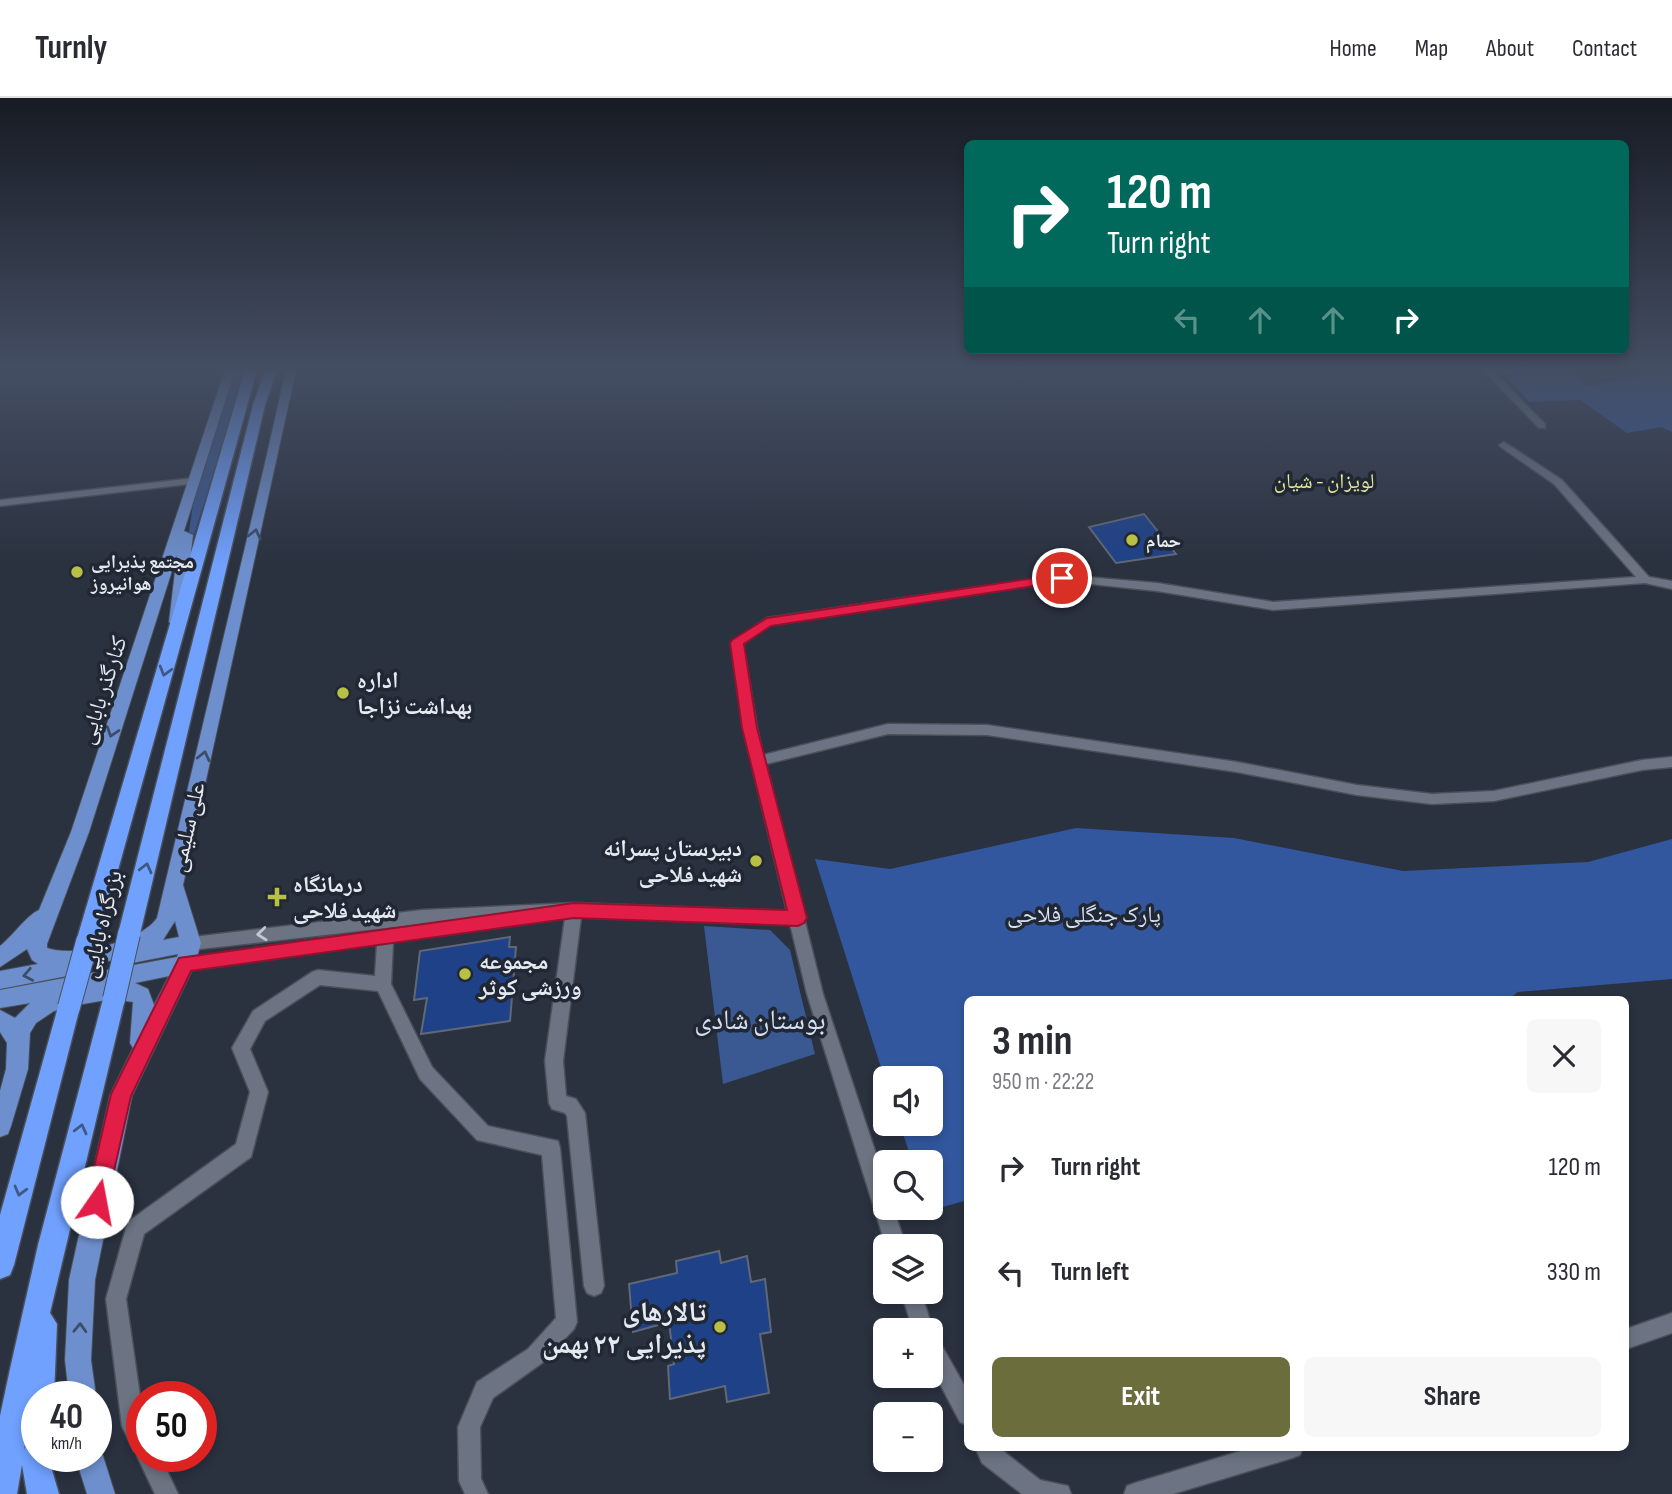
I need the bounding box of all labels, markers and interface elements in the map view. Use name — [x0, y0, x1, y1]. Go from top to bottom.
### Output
text: Turnly — [35, 28, 107, 68]
text: Home — [1329, 34, 1377, 63]
text: Map — [1415, 34, 1448, 63]
text: About — [1486, 34, 1534, 63]
text: Contact — [1572, 34, 1637, 63]
text: 120 m — [1107, 164, 1212, 223]
icon: right — [992, 168, 1083, 259]
text: Turn right — [1107, 224, 1211, 263]
icon: left — [1168, 301, 1206, 339]
icon: ahead — [1241, 301, 1279, 339]
icon: ahead — [1314, 301, 1352, 339]
icon: right — [1387, 301, 1425, 339]
district label: لویزان - شیان — [1274, 469, 1374, 494]
one-way arrow — [246, 528, 261, 540]
place label: حمام — [1146, 530, 1181, 554]
marker: حمام — [1124, 532, 1140, 548]
pin — [1032, 548, 1092, 608]
place label: مجتمع پذیرایی هوانیروز — [90, 551, 194, 596]
icon: arrive — [1043, 559, 1081, 597]
marker: مجتمع پذیرایی هوانیروز — [69, 564, 85, 580]
street label: کنارگذر بابایی — [72, 632, 134, 748]
one-way arrow — [159, 665, 173, 677]
place label: اداره بهداشت نزاجا — [357, 667, 472, 721]
marker: اداره بهداشت نزاجا — [335, 685, 351, 701]
one-way arrow — [106, 726, 120, 738]
one-way arrow — [196, 750, 210, 762]
street label: علی سلیمی — [164, 779, 212, 875]
place label: دبیرستان پسرانه شهید فلاحی — [603, 835, 742, 889]
marker: دبیرستان پسرانه شهید فلاحی — [748, 853, 764, 869]
one-way arrow — [138, 862, 152, 874]
street label: بزرگراه بابایی — [75, 868, 129, 981]
place label: درمانگاه شهید فلاحی — [293, 871, 396, 925]
marker: درمانگاه شهید فلاحی — [267, 887, 287, 907]
park label: پارک جنگلی فلاحی — [1007, 901, 1161, 929]
one-way arrow — [257, 926, 268, 941]
place label: مجموعه ورزشی کوثر — [478, 948, 582, 1002]
marker: مجموعه ورزشی کوثر — [457, 966, 473, 982]
one-way arrow — [22, 967, 34, 982]
park label: بوستان شادی — [694, 1004, 826, 1037]
text: 3 min — [992, 1016, 1072, 1067]
button: close — [1527, 1019, 1601, 1093]
map controls — [873, 1066, 943, 1472]
button: sound — [873, 1066, 943, 1136]
text: 950 m · 22:22 — [992, 1068, 1094, 1096]
one-way arrow — [73, 1123, 87, 1135]
icon: right — [992, 1149, 1030, 1187]
button: search — [873, 1150, 943, 1220]
text: Turn right — [1051, 1152, 1140, 1183]
text: 120 m — [1548, 1152, 1601, 1183]
position arrow — [60, 1165, 134, 1239]
one-way arrow — [14, 1185, 28, 1197]
button: layers — [873, 1234, 943, 1304]
icon: left — [992, 1254, 1030, 1292]
text: Turn left — [1051, 1257, 1129, 1288]
text: 330 m — [1547, 1257, 1601, 1288]
place label: تالارهای پذیرایی ۲۲ بهمن — [542, 1296, 706, 1361]
button: + — [873, 1318, 943, 1388]
marker: تالارهای پذیرایی ۲۲ بهمن — [712, 1319, 728, 1335]
one-way arrow — [72, 1323, 87, 1334]
button: Exit — [992, 1357, 1290, 1437]
button: Share — [1304, 1357, 1601, 1437]
speed limit sign: 50 — [126, 1381, 217, 1472]
text: 40 — [50, 1396, 83, 1439]
button: − — [873, 1402, 943, 1472]
text: km/h — [51, 1433, 82, 1454]

